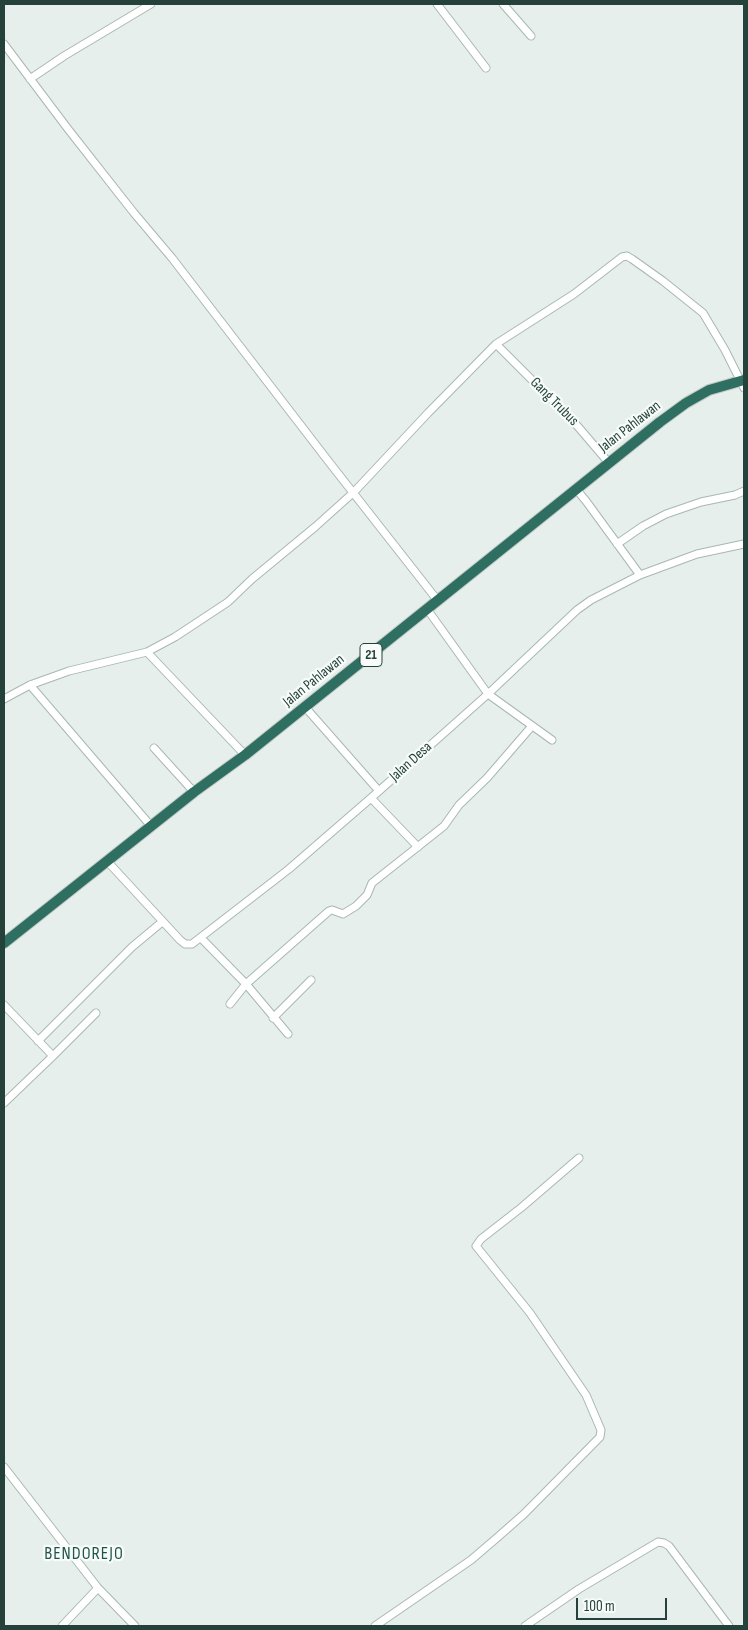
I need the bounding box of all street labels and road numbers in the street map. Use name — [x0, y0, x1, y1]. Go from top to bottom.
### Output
street label: Gang Trubus — [526, 374, 582, 430]
street label: Jalan Pahlawan — [596, 397, 664, 457]
road number: 21 — [360, 644, 382, 666]
street label: Jalan Pahlawan — [280, 651, 348, 711]
street label: Jalan Desa — [386, 738, 436, 786]

